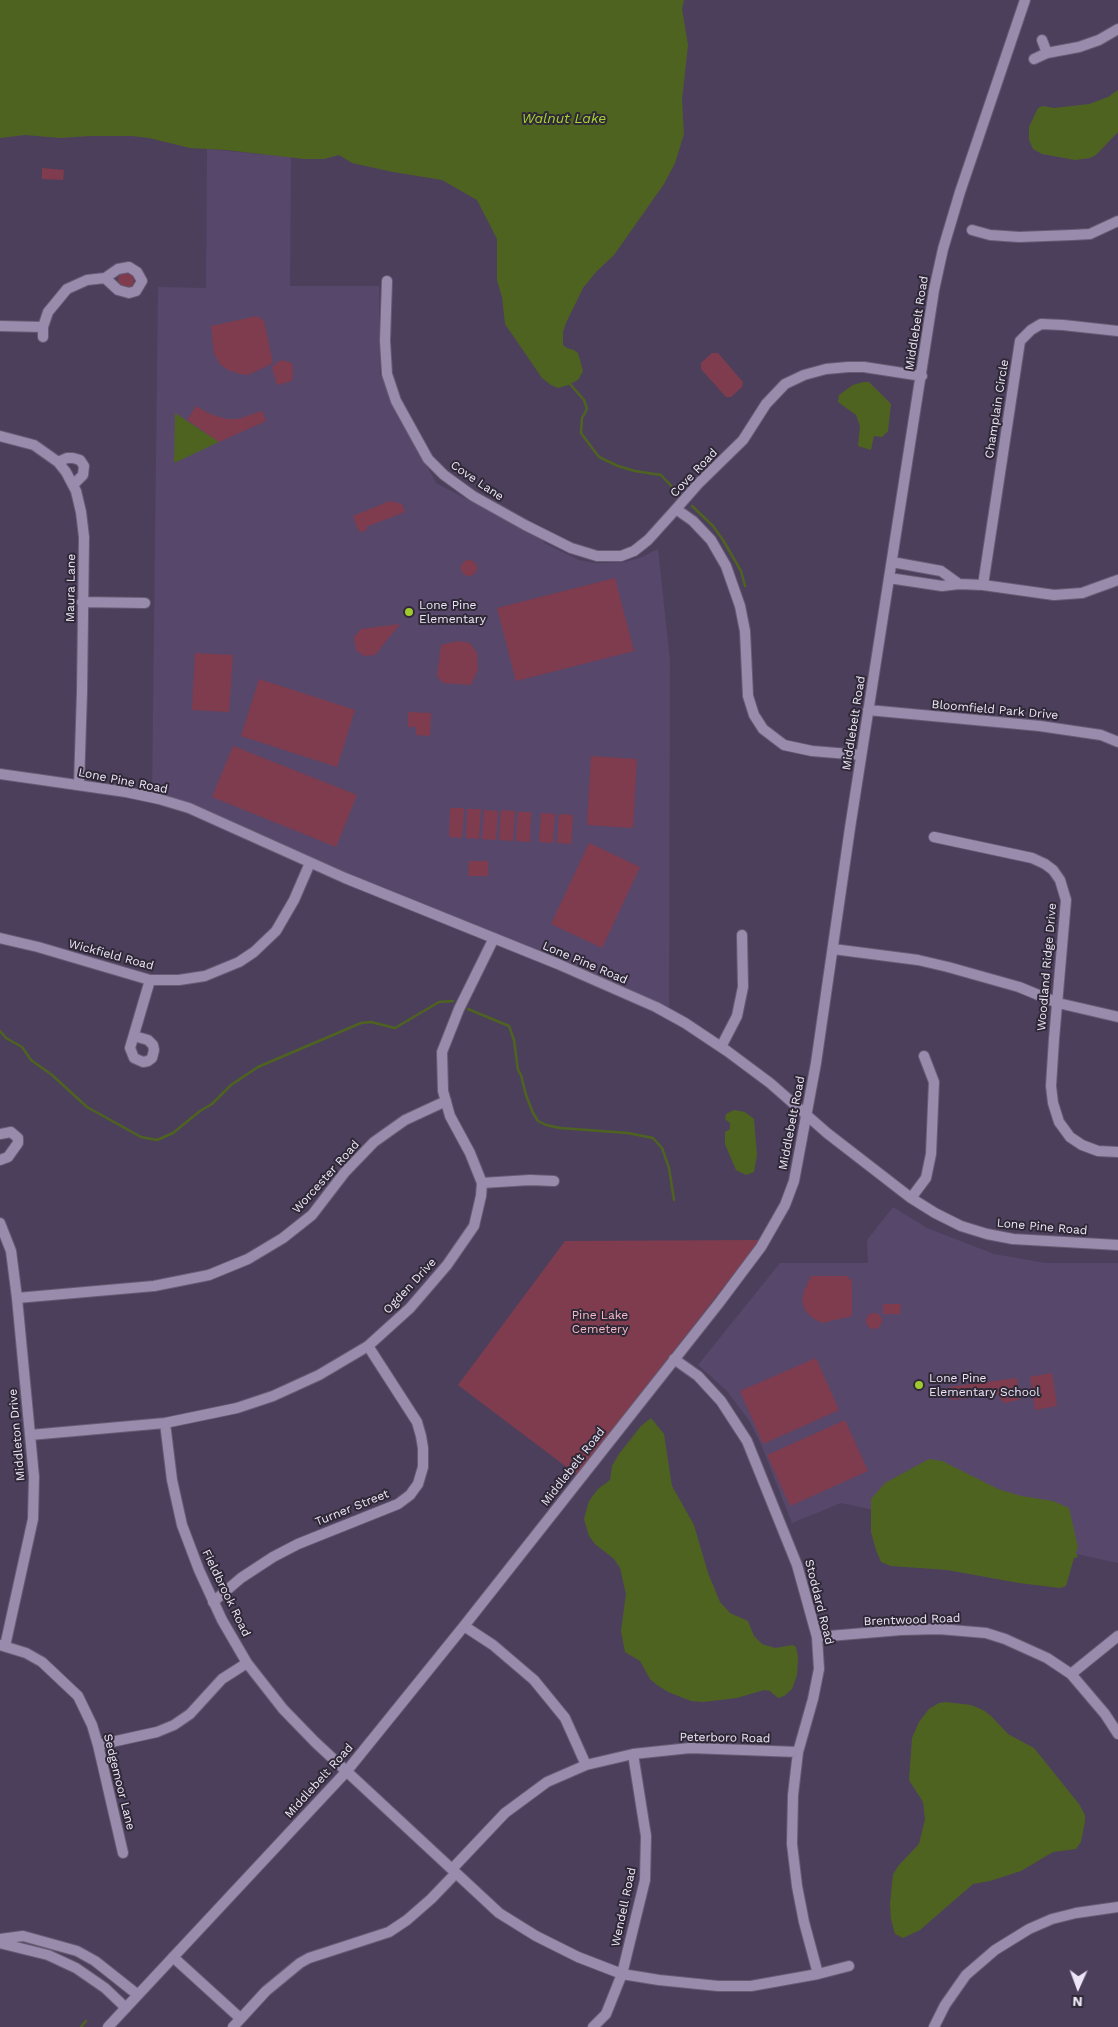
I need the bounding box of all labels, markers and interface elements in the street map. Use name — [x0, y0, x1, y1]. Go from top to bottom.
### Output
water label: Walnut Lake — [522, 111, 606, 127]
street label: Middlebelt Road — [902, 275, 932, 371]
street label: Champlain Circle — [982, 358, 1012, 460]
street label: Cove Road — [667, 446, 721, 500]
street label: Cove Lane — [448, 458, 506, 504]
street label: Maura Lane — [63, 554, 79, 622]
place label: Lone Pine Elementary — [419, 598, 486, 626]
marker: Lone Pine Elementary — [403, 606, 415, 618]
street label: Middlebelt Road — [839, 675, 869, 771]
street label: Bloomfield Park Drive — [931, 697, 1059, 723]
street label: Lone Pine Road — [77, 765, 169, 797]
street label: Woodland Ridge Drive — [1034, 902, 1060, 1032]
street label: Wickfield Road — [67, 937, 155, 973]
street label: Lone Pine Road — [540, 939, 630, 987]
street label: Middlebelt Road — [776, 1075, 808, 1171]
street label: Worcester Road — [289, 1138, 363, 1216]
street label: Lone Pine Road — [996, 1216, 1088, 1238]
street label: Ogden Drive — [380, 1255, 440, 1317]
park label: Pine Lake Cemetery — [572, 1308, 628, 1336]
place label: Lone Pine Elementary School — [929, 1371, 1040, 1399]
marker: Lone Pine Elementary School — [913, 1379, 925, 1391]
street label: Middleton Drive — [6, 1388, 28, 1482]
street label: Middlebelt Road — [538, 1425, 608, 1509]
street label: Turner Street — [313, 1487, 391, 1529]
street label: Fieldbrook Road — [199, 1547, 253, 1639]
street label: Stoddard Road — [801, 1558, 837, 1646]
street label: Brentwood Road — [863, 1611, 961, 1629]
street label: Peterboro Road — [679, 1730, 771, 1746]
street label: Sedgemoor Lane — [100, 1732, 138, 1832]
street label: Middlebelt Road — [282, 1741, 356, 1821]
street label: Wendell Road — [609, 1866, 639, 1948]
north arrow — [1053, 1962, 1103, 2012]
text: N — [1072, 1994, 1083, 2010]

